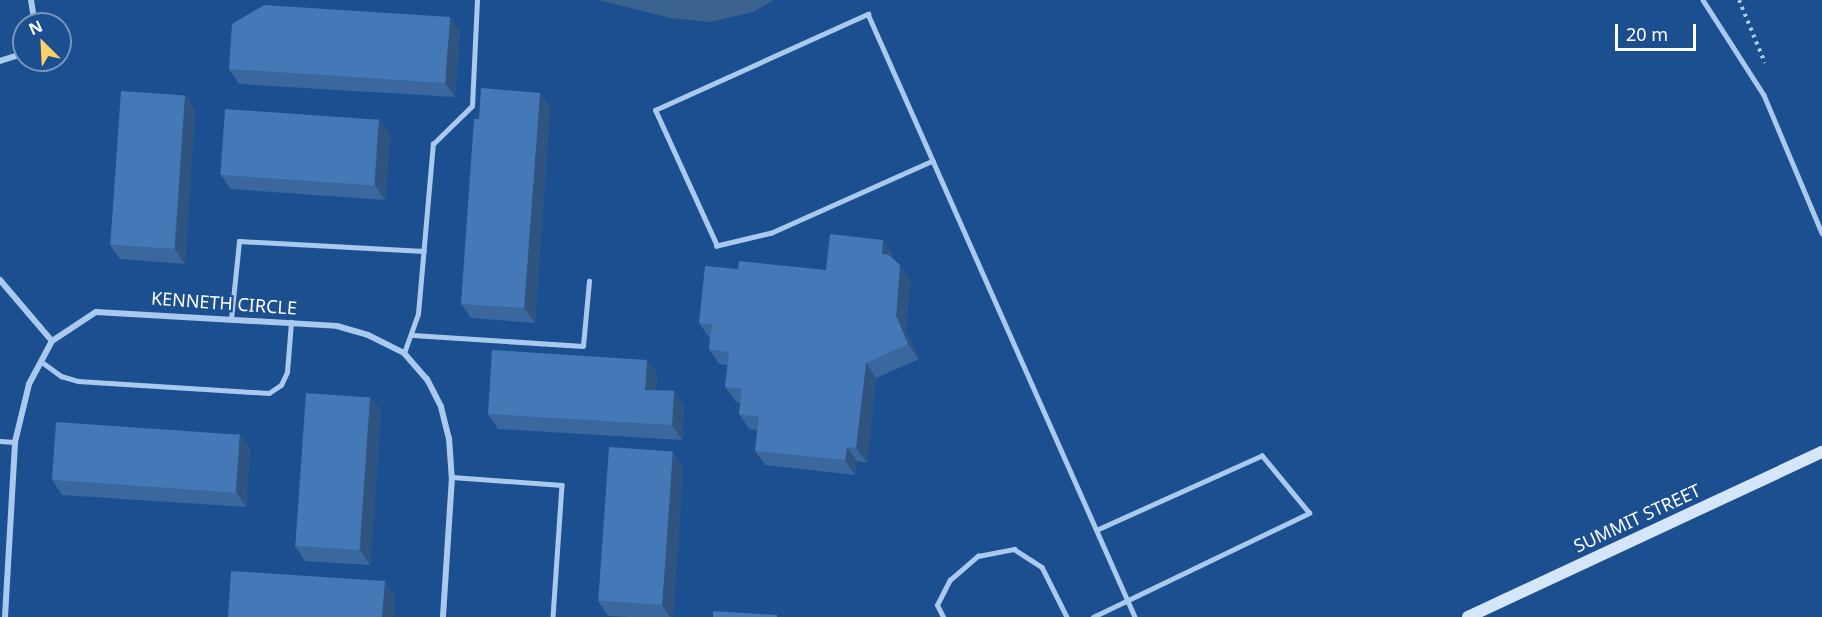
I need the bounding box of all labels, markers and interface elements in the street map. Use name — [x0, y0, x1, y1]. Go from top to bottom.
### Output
north arrow — [12, 12, 72, 72]
scale bar — [1618, 12, 1699, 50]
text: N — [25, 15, 46, 40]
text: 20 m — [1626, 22, 1668, 46]
street label: KENNETH CIRCLE — [150, 287, 298, 319]
street label: SUMMIT STREET — [1570, 479, 1704, 557]

